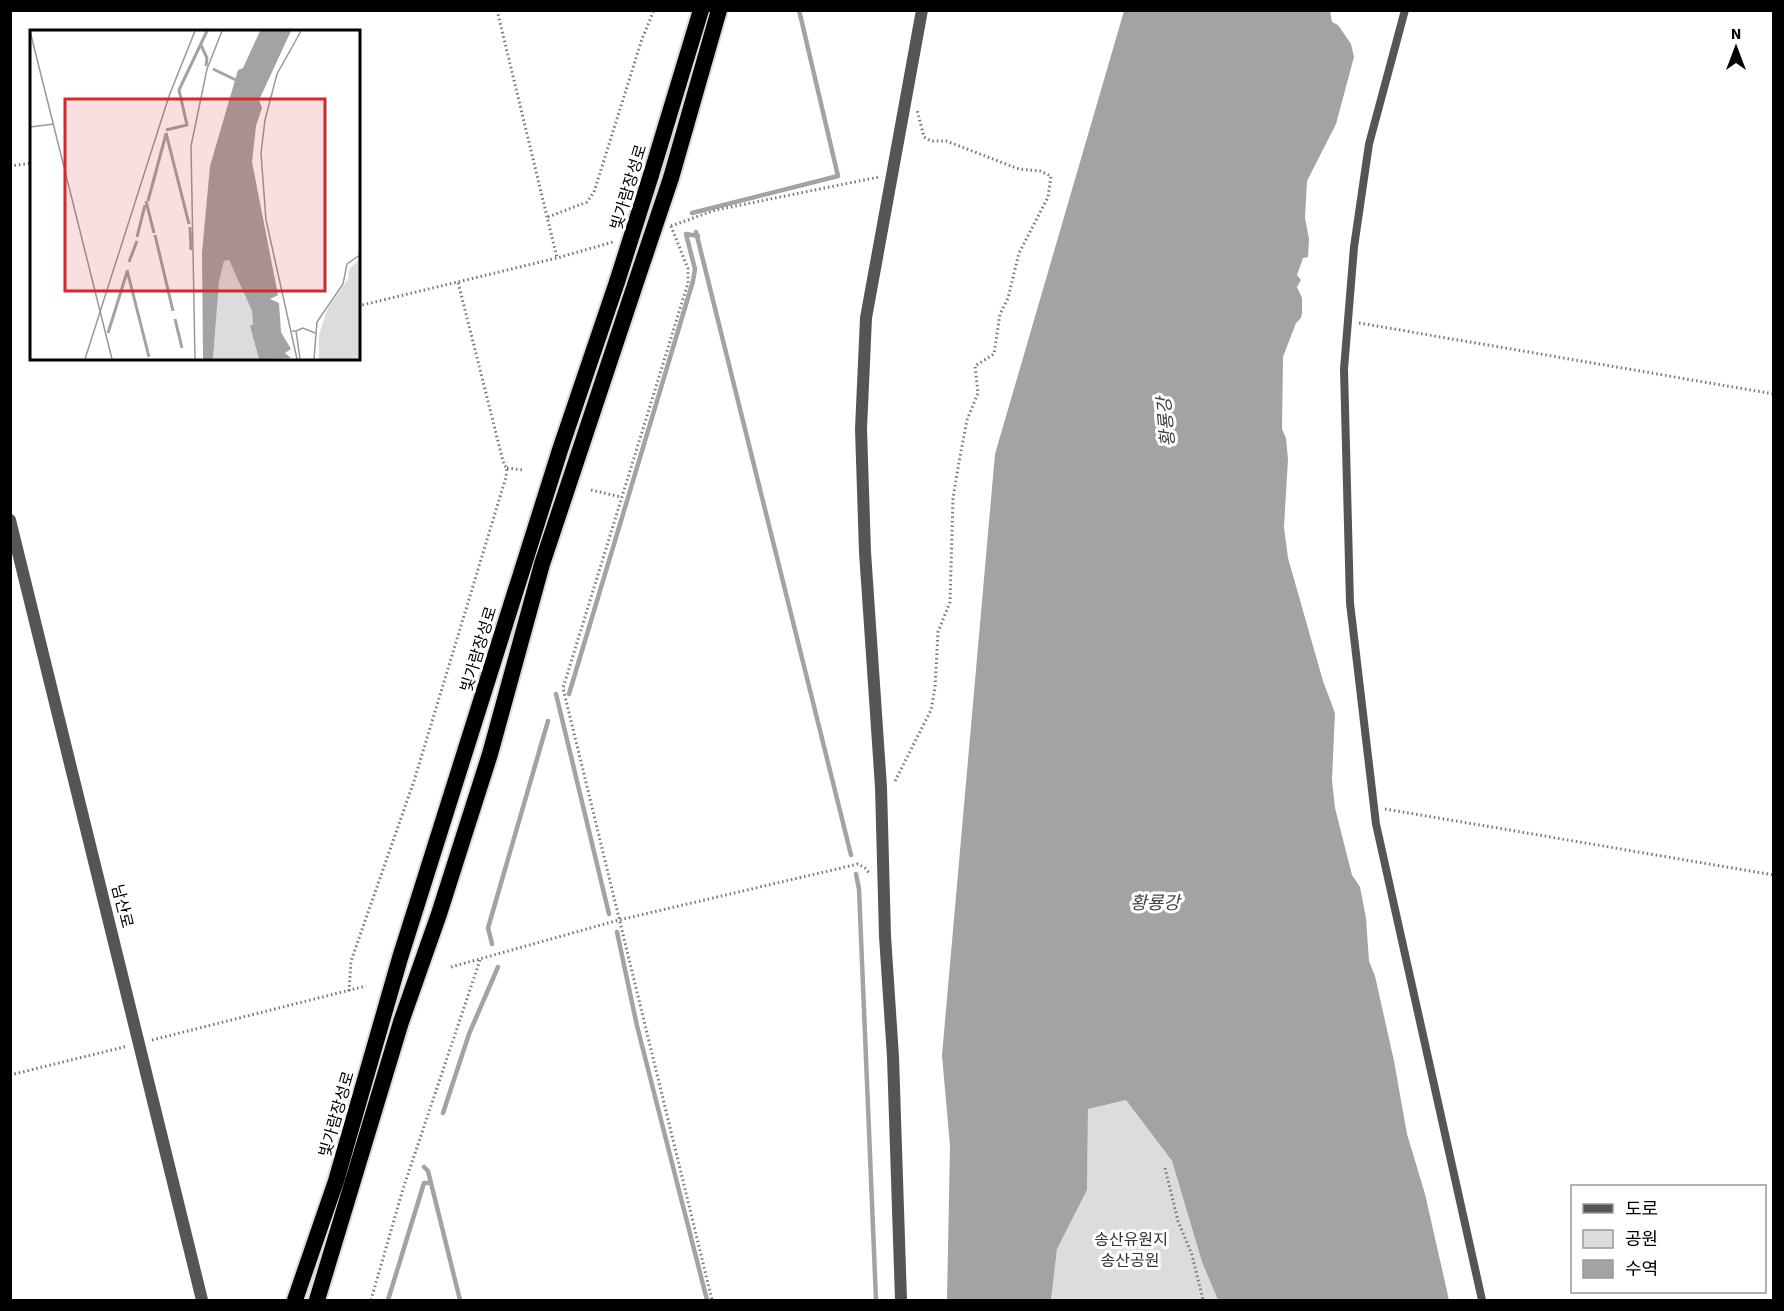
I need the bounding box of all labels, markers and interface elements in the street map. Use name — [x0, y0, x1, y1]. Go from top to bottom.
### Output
north arrow — [1706, 18, 1766, 78]
text: N — [1731, 23, 1741, 45]
inset map — [30, 30, 360, 360]
street label: 빛가람장성로 — [606, 142, 652, 233]
water label: 황룡강 — [1152, 394, 1181, 448]
street label: 빛가람장성로 — [456, 604, 502, 695]
street label: 남산로 — [106, 882, 138, 931]
water label: 황룡강 — [1130, 891, 1182, 916]
street label: 빛가람장성로 — [314, 1069, 360, 1160]
legend — [1571, 1185, 1766, 1293]
text: 도로 — [1625, 1197, 1658, 1222]
text: 공원 — [1625, 1227, 1658, 1252]
park label: 송산유원지 — [1094, 1229, 1168, 1251]
park label: 송산공원 — [1101, 1250, 1159, 1272]
text: 수역 — [1625, 1257, 1658, 1282]

